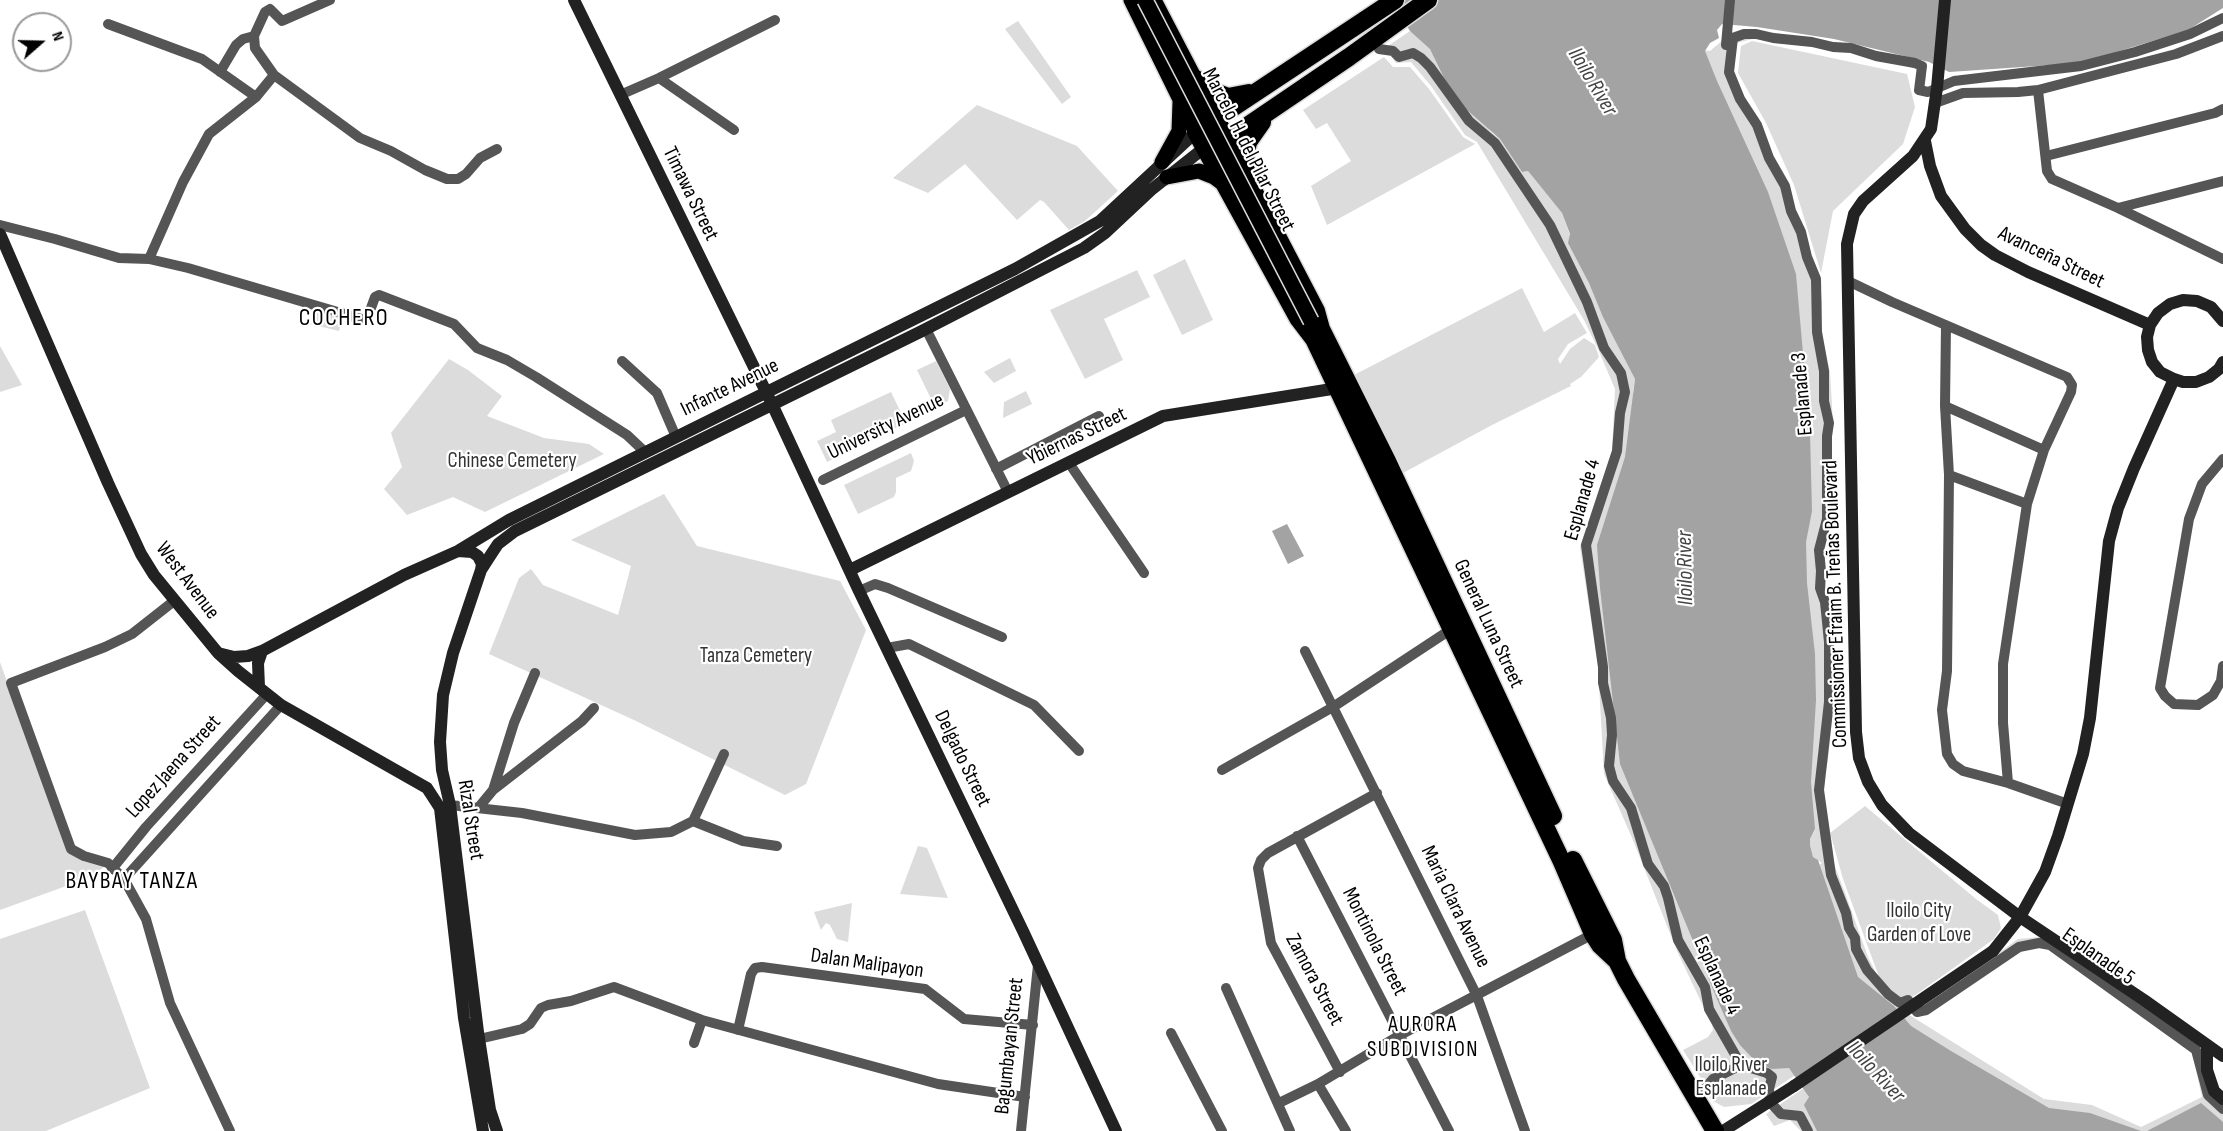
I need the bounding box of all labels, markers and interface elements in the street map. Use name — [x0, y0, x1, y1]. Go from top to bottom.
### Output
north arrow — [12, 12, 72, 72]
text: N — [47, 29, 68, 44]
water label: Iloilo River — [1561, 43, 1623, 121]
street label: Marcelo H. del Pilar Street — [1196, 64, 1300, 236]
street label: Timawa Street — [657, 143, 723, 245]
street label: Avanceña Street — [1994, 221, 2108, 295]
district label: COCHERO — [299, 305, 389, 333]
street label: Esplanade 3 — [1787, 351, 1819, 437]
street label: Infante Avenue — [677, 354, 783, 422]
street label: University Avenue — [824, 388, 948, 466]
street label: Ybiernas Street — [1023, 402, 1131, 472]
park label: Chinese Cemetery — [447, 449, 577, 475]
street label: Esplanade 4 — [1559, 457, 1607, 543]
street label: Commissioner Efraim B. Treñas Boulevard — [1818, 460, 1854, 748]
water label: Iloilo River — [1672, 531, 1700, 605]
street label: West Avenue — [150, 537, 224, 625]
street label: General Luna Street — [1447, 556, 1529, 692]
park label: Tanza Cemetery — [700, 644, 812, 670]
street label: Delgado Street — [928, 707, 996, 811]
street label: Lopez Jaena Street — [121, 710, 227, 824]
street label: Rizal Street — [451, 778, 489, 862]
street label: Maria Clara Avenue — [1415, 842, 1495, 972]
district label: BAYBAY TANZA — [65, 868, 199, 896]
street label: Montinola Street — [1336, 884, 1412, 1000]
park label: Iloilo City Garden of Love — [1867, 899, 1971, 949]
street label: Esplanade 5 — [2057, 923, 2139, 991]
street label: Zamora Street — [1279, 930, 1349, 1030]
street label: Esplanade 4 — [1687, 933, 1745, 1019]
street label: Dalan Malipayon — [809, 944, 925, 984]
street label: Bagumbayan Street — [990, 976, 1030, 1116]
district label: AURORA SUBDIVISION — [1367, 1012, 1479, 1064]
water label: Iloilo River — [1840, 1036, 1910, 1108]
park label: Iloilo River Esplanade — [1695, 1053, 1767, 1103]

